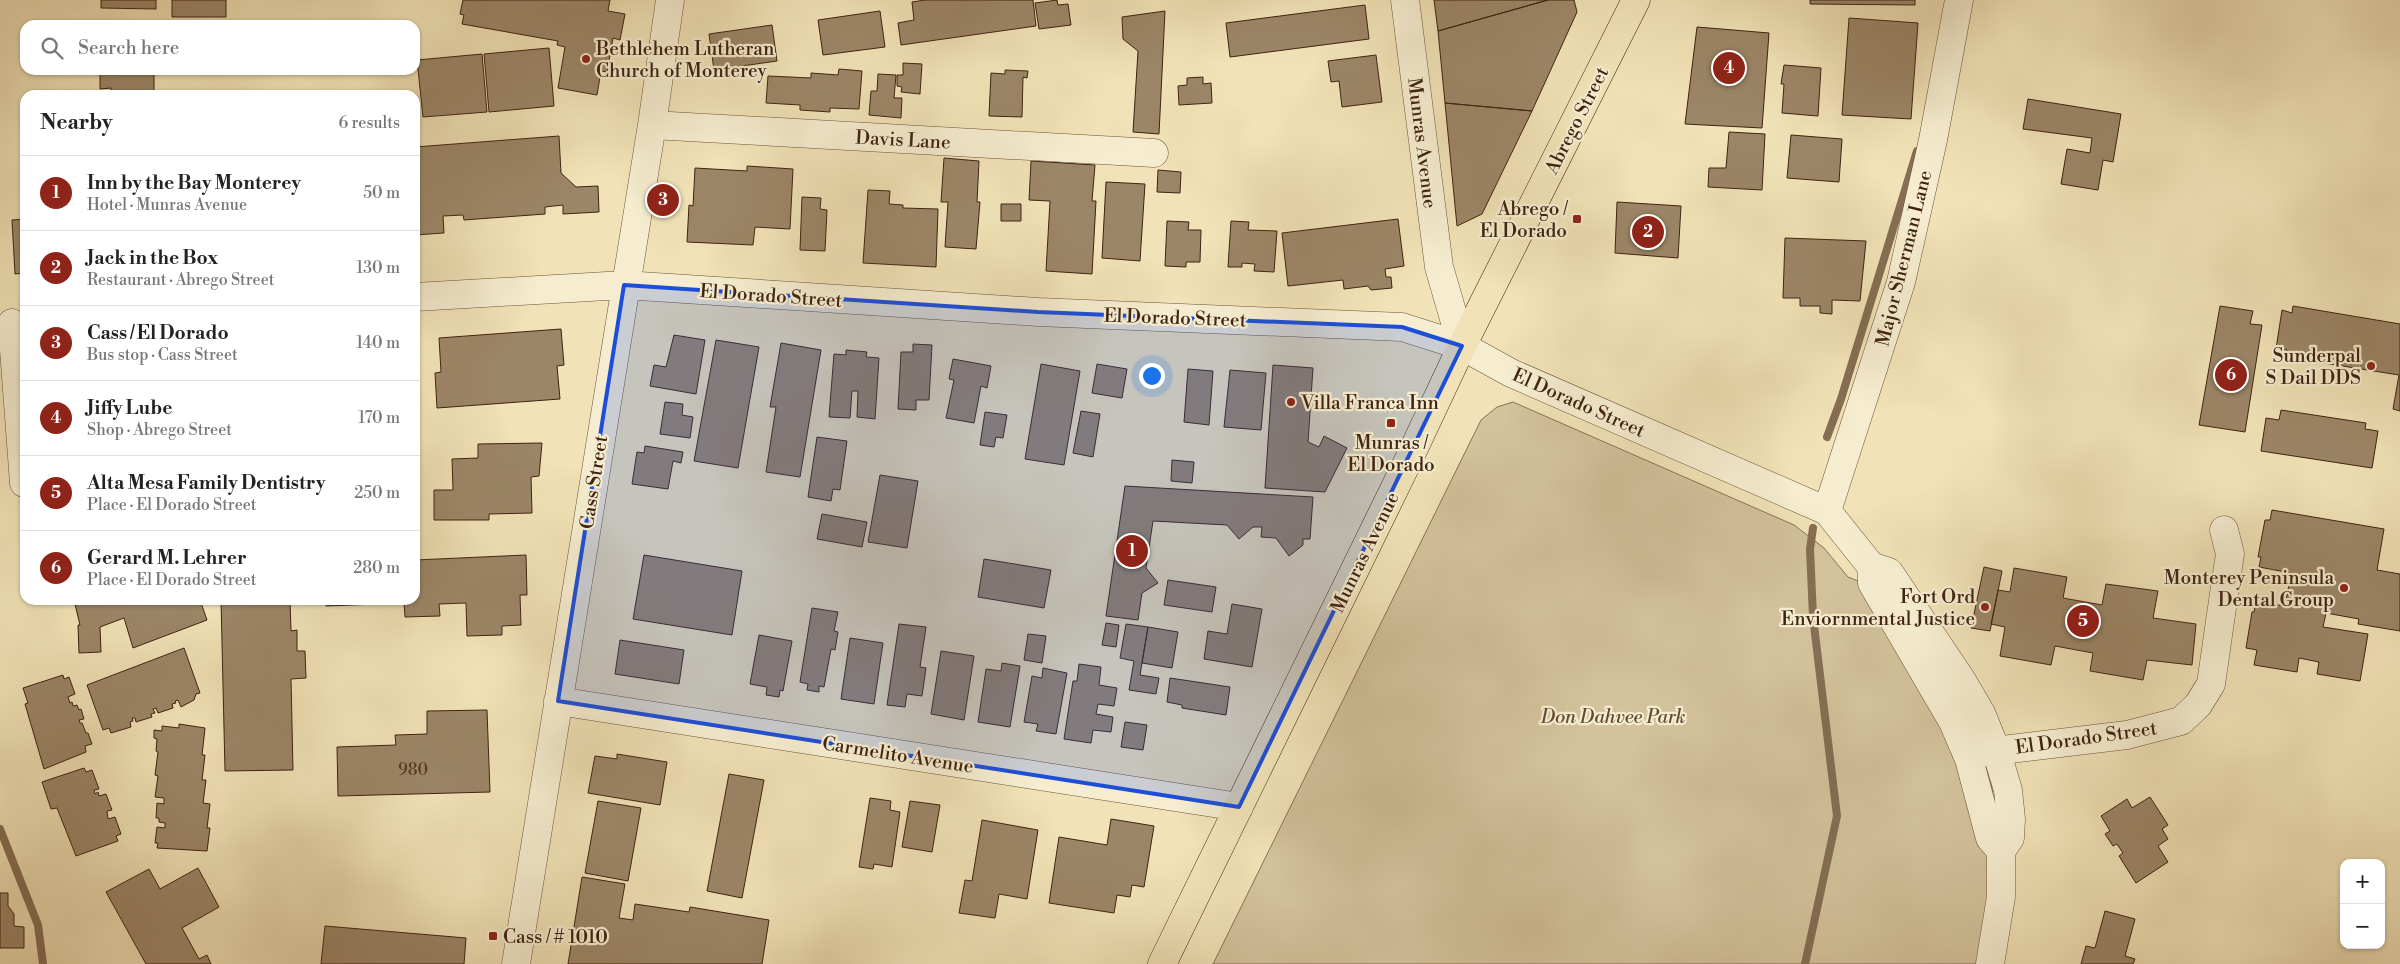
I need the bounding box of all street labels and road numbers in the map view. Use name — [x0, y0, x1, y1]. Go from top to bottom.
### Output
street label: Abrego Street — [1539, 63, 1614, 179]
street label: Munras Avenue — [1402, 76, 1442, 210]
street label: Davis Lane — [855, 126, 951, 154]
street label: Major Sherman Lane — [1871, 168, 1937, 349]
street label: El Dorado Street — [699, 279, 843, 313]
street label: El Dorado Street — [1103, 304, 1247, 332]
street label: El Dorado Street — [1508, 363, 1649, 443]
street label: Cass Street — [575, 433, 613, 531]
street label: Munras Avenue — [1325, 488, 1405, 617]
street label: El Dorado Street — [2014, 716, 2159, 760]
street label: Carmelito Avenue — [820, 731, 975, 779]

